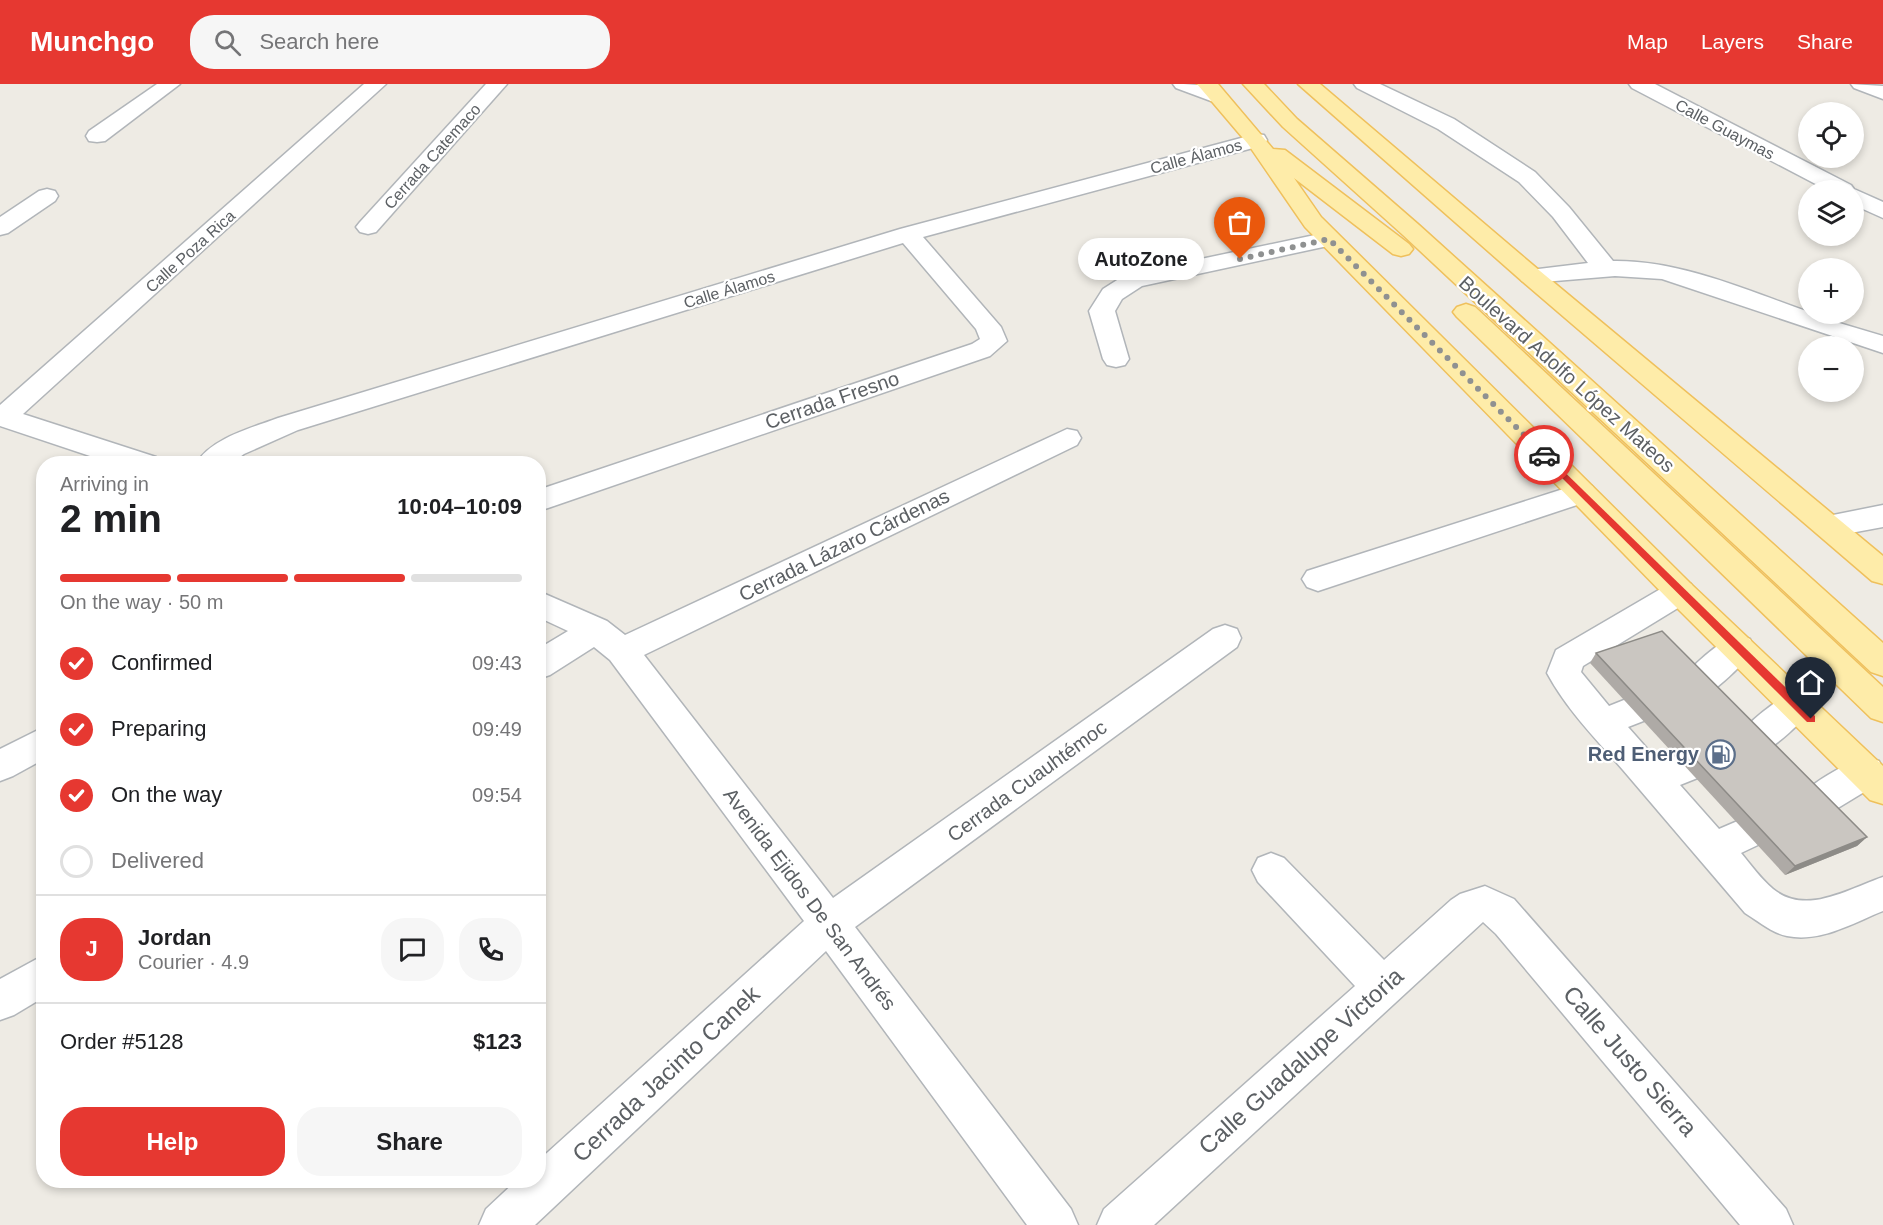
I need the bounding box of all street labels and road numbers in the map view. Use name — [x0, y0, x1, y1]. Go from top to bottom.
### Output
street label: Calle Guaymas — [1672, 96, 1777, 163]
street label: Cerrada Catemaco — [381, 100, 484, 212]
street label: Calle Álamos — [1148, 135, 1244, 177]
street label: Calle Poza Rica — [142, 207, 238, 296]
street label: Calle Álamos — [681, 267, 777, 311]
street label: Boulevard Adolfo López Mateos — [1455, 271, 1679, 477]
street label: Cerrada Fresno — [762, 367, 902, 433]
street label: Cerrada Lázaro Cárdenas — [735, 484, 953, 606]
street label: Cerrada Cuauhtémoc — [943, 716, 1111, 846]
street label: Avenida Ejidos De San Andrés — [719, 784, 901, 1014]
street label: Calle Guadalupe Victoria — [1193, 961, 1409, 1159]
street label: Cerrada Jacinto Canek — [567, 979, 765, 1167]
street label: Calle Justo Sierra — [1558, 980, 1703, 1141]

